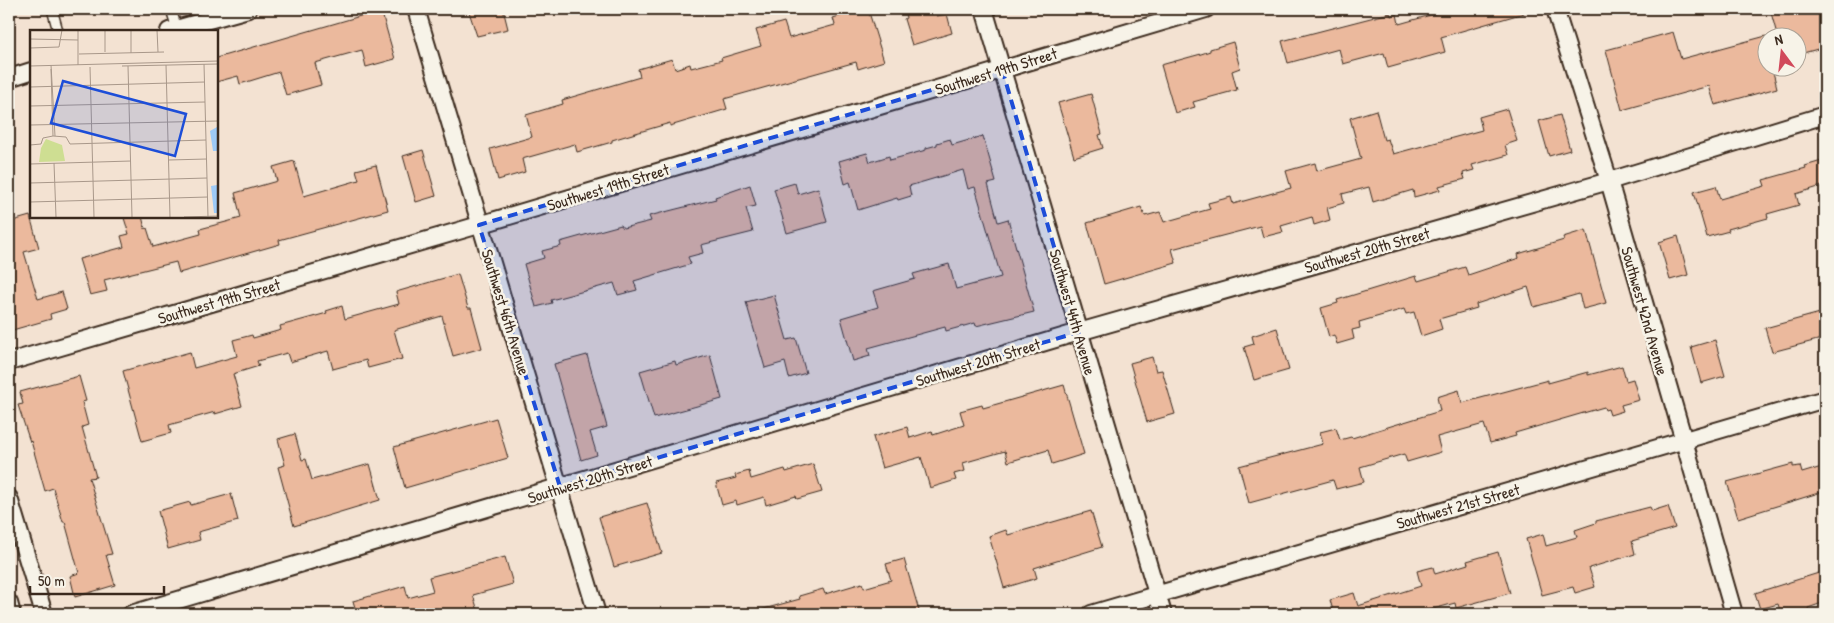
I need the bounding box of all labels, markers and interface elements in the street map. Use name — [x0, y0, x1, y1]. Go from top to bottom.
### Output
north arrow — [1756, 28, 1806, 78]
text: N — [1772, 29, 1785, 49]
inset map — [30, 30, 218, 218]
street label: Southwest 19th Street — [932, 42, 1060, 100]
street label: Southwest 19th Street — [544, 158, 672, 216]
street label: Southwest 20th Street — [1302, 221, 1433, 278]
street label: Southwest 42nd Avenue — [1616, 244, 1674, 378]
street label: Southwest 46th Avenue — [476, 246, 536, 378]
street label: Southwest 44th Avenue — [1045, 246, 1102, 378]
street label: Southwest 19th Street — [155, 273, 283, 329]
street label: Southwest 20th Street — [913, 332, 1044, 391]
street label: Southwest 20th Street — [525, 449, 656, 508]
street label: Southwest 21st Street — [1394, 478, 1523, 534]
scale bar — [30, 563, 164, 595]
text: 50 m — [38, 570, 65, 591]

